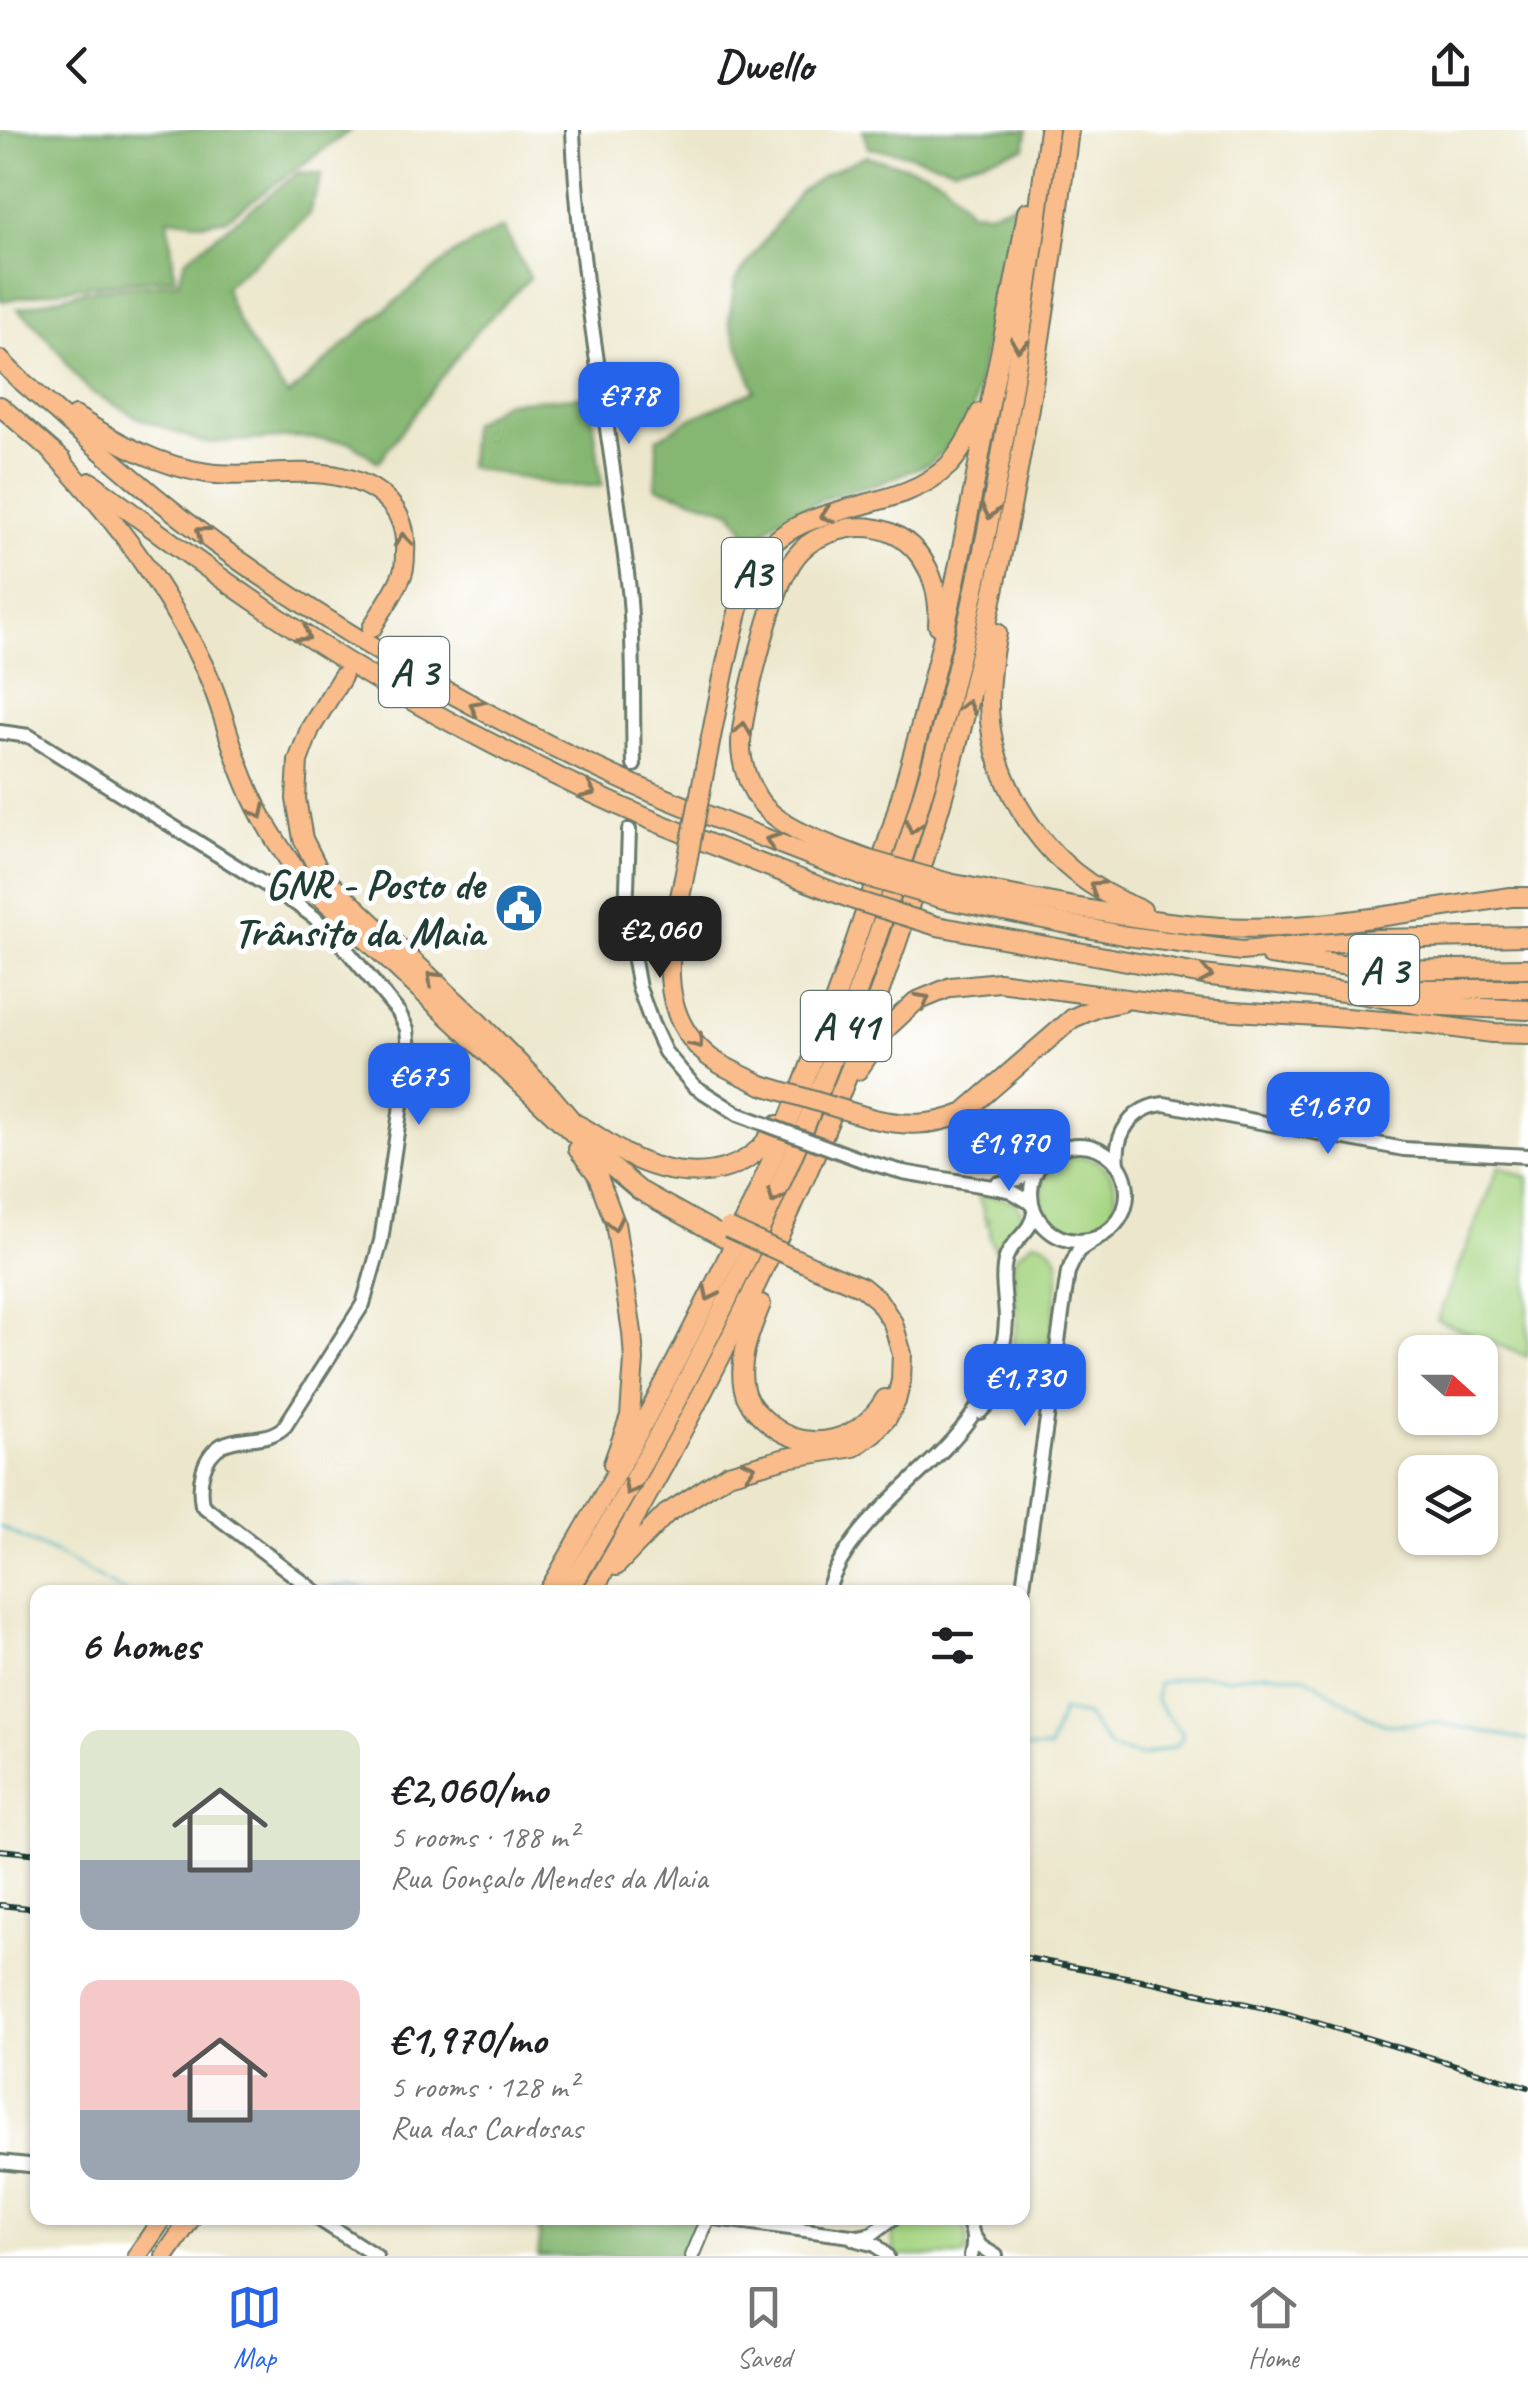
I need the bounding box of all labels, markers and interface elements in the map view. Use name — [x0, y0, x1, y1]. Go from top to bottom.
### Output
text: Dwello — [715, 37, 813, 94]
icon: back — [50, 38, 105, 93]
icon: share — [1423, 38, 1478, 93]
one-way arrow — [1009, 337, 1030, 353]
pin: €778 — [570, 362, 688, 447]
text: €778 — [600, 374, 658, 415]
one-way arrow — [820, 503, 837, 523]
one-way arrow — [981, 503, 1002, 520]
one-way arrow — [195, 528, 213, 545]
one-way arrow — [393, 531, 414, 547]
road number: A3 — [722, 538, 782, 608]
one-way arrow — [294, 622, 312, 641]
road number: A 3 — [379, 637, 449, 707]
one-way arrow — [955, 699, 976, 716]
one-way arrow — [469, 700, 487, 719]
one-way arrow — [732, 720, 753, 736]
one-way arrow — [579, 779, 597, 799]
one-way arrow — [247, 802, 267, 820]
one-way arrow — [904, 818, 925, 835]
one-way arrow — [765, 832, 782, 852]
place label: GNR - Posto de Trânsito da Maia — [233, 858, 487, 959]
one-way arrow — [1089, 881, 1107, 900]
public building icon: GNR - Posto de Trânsito da Maia — [493, 882, 545, 934]
pin: €2,060 — [579, 896, 741, 981]
text: €2,060 — [620, 908, 700, 949]
road number: A 3 — [1349, 935, 1419, 1005]
one-way arrow — [1197, 963, 1214, 984]
one-way arrow — [426, 972, 444, 990]
road number: A 41 — [801, 991, 891, 1061]
one-way arrow — [912, 993, 931, 1012]
one-way arrow — [685, 1030, 703, 1048]
pin: €675 — [360, 1043, 478, 1128]
text: €675 — [390, 1055, 448, 1096]
pin: €1,670 — [1247, 1072, 1409, 1157]
text: €1,670 — [1289, 1084, 1367, 1125]
pin: €1,970 — [928, 1109, 1090, 1194]
text: €1,970 — [970, 1121, 1048, 1162]
one-way arrow — [767, 1187, 787, 1205]
one-way arrow — [602, 1215, 623, 1232]
one-way arrow — [703, 1284, 723, 1302]
north arrow — [1398, 1335, 1498, 1435]
map controls — [1398, 1335, 1498, 1555]
pin: €1,730 — [944, 1344, 1106, 1429]
text: €1,730 — [986, 1356, 1064, 1397]
button: layers — [1398, 1455, 1498, 1555]
one-way arrow — [739, 1459, 757, 1480]
one-way arrow — [622, 1477, 642, 1495]
icon: filters — [925, 1618, 980, 1673]
text: 6 homes — [80, 1619, 199, 1672]
text: €2,060/mo — [390, 1763, 548, 1816]
icon: home — [160, 1770, 280, 1890]
text: 5 rooms · 188 m² — [390, 1816, 577, 1857]
text: Rua Gonçalo Mendes da Maia — [390, 1857, 708, 1898]
text: €1,970/mo — [390, 2013, 546, 2066]
icon: home — [160, 2020, 280, 2140]
text: 5 rooms · 128 m² — [390, 2066, 577, 2107]
text: Rua das Cardosas — [390, 2107, 582, 2148]
tab: Map — [227, 2280, 282, 2375]
tab: Saved — [736, 2280, 791, 2375]
tab: Home — [1246, 2280, 1301, 2375]

